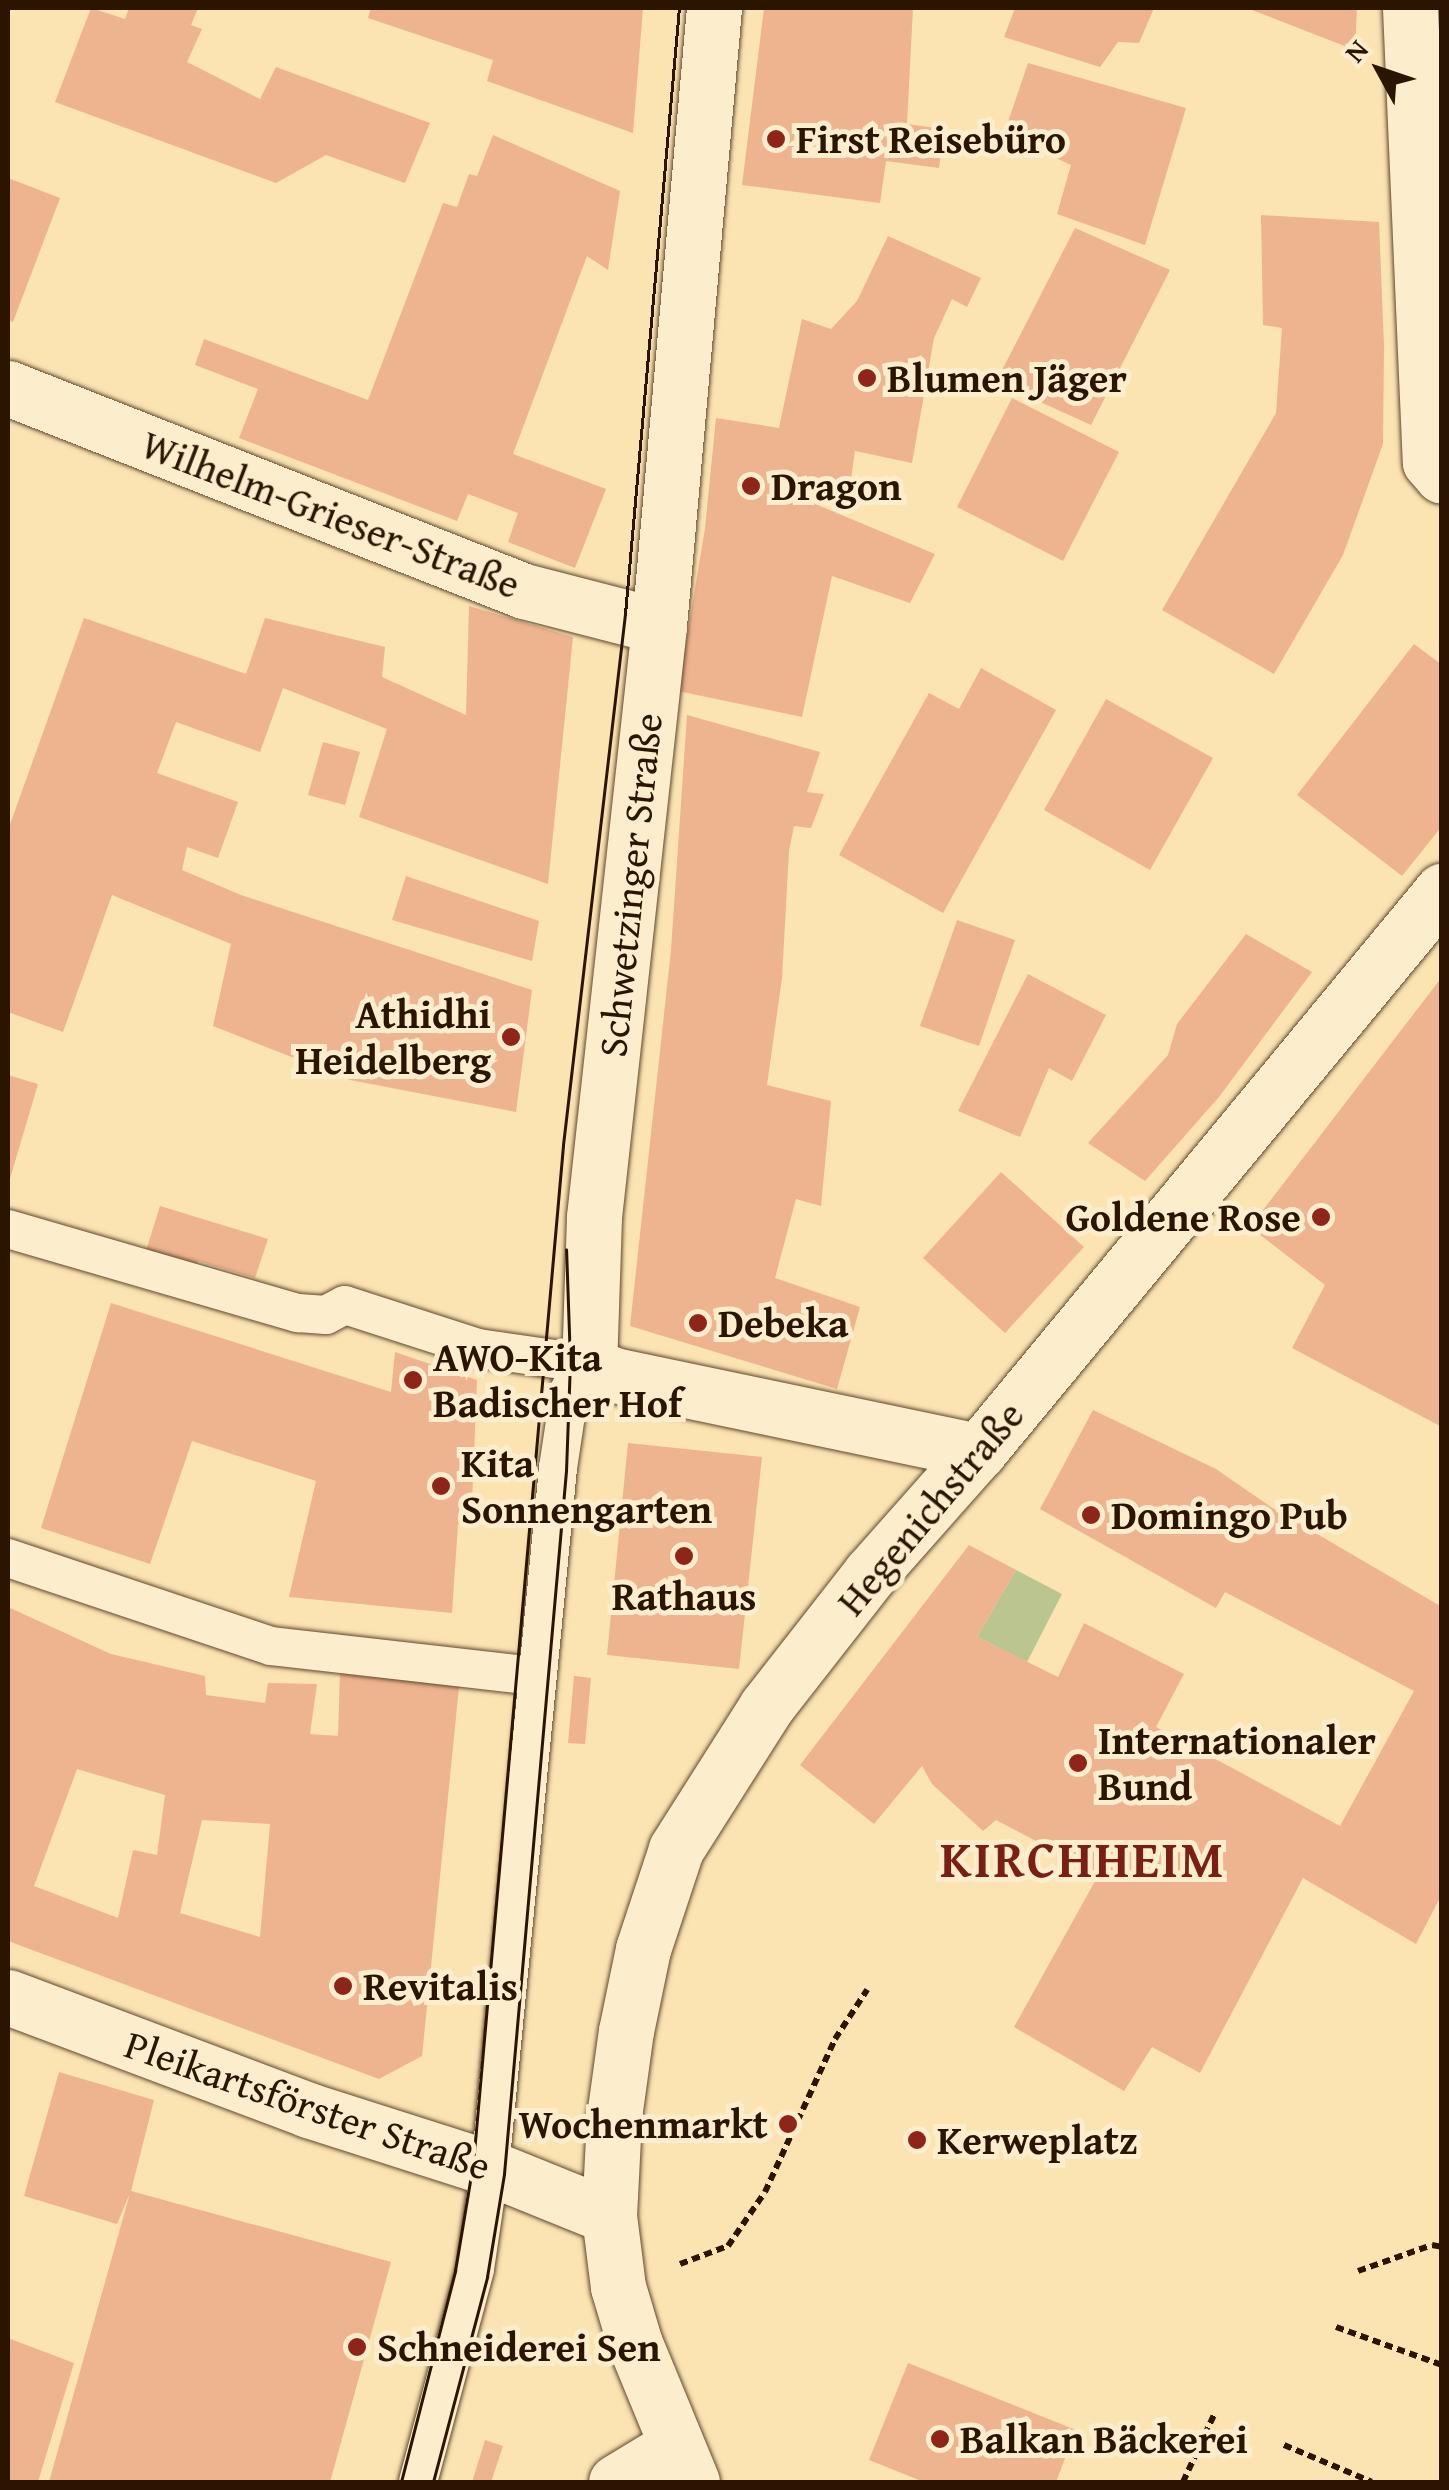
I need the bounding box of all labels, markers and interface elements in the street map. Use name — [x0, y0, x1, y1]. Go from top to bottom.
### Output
north arrow — [1329, 20, 1429, 120]
text: N — [1334, 30, 1377, 71]
place label: First Reisebüro — [796, 115, 1066, 163]
marker: First Reisebüro — [765, 128, 787, 150]
place label: Blumen Jäger — [887, 354, 1127, 402]
marker: Blumen Jäger — [856, 367, 878, 389]
street label: Wilhelm-Grieser-Straße — [135, 420, 527, 608]
place label: Dragon — [771, 462, 902, 510]
marker: Dragon — [740, 475, 762, 497]
street label: Schwetzinger Straße — [588, 711, 672, 1059]
place label: Athidhi Heidelberg — [295, 990, 491, 1084]
marker: Athidhi Heidelberg — [500, 1026, 522, 1048]
place label: Goldene Rose — [1065, 1193, 1301, 1241]
marker: Goldene Rose — [1310, 1206, 1332, 1228]
place label: Debeka — [718, 1299, 848, 1347]
marker: Debeka — [687, 1312, 709, 1334]
place label: AWO-Kita Badischer Hof — [433, 1333, 682, 1427]
marker: AWO-Kita Badischer Hof — [402, 1369, 424, 1391]
street label: Hegenichstraße — [827, 1391, 1033, 1625]
place label: Kita Sonnengarten — [461, 1439, 712, 1533]
marker: Kita Sonnengarten — [430, 1475, 452, 1497]
place label: Domingo Pub — [1111, 1491, 1348, 1539]
marker: Domingo Pub — [1080, 1504, 1102, 1526]
marker: Rathaus — [673, 1545, 695, 1567]
place label: Rathaus — [612, 1572, 756, 1620]
place label: Internationaler Bund — [1098, 1716, 1376, 1810]
marker: Internationaler Bund — [1067, 1752, 1089, 1774]
district label: KIRCHHEIM — [940, 1829, 1226, 1889]
place label: Revitalis — [363, 1962, 518, 2010]
marker: Revitalis — [332, 1975, 354, 1997]
street label: Pleikartsförster Straße — [119, 2020, 497, 2190]
place label: Wochenmarkt — [518, 2100, 768, 2148]
marker: Wochenmarkt — [777, 2113, 799, 2135]
place label: Kerweplatz — [937, 2116, 1138, 2164]
marker: Kerweplatz — [906, 2129, 928, 2151]
place label: Schneiderei Sen — [377, 2323, 661, 2371]
marker: Schneiderei Sen — [346, 2336, 368, 2358]
place label: Balkan Bäckerei — [960, 2415, 1248, 2463]
marker: Balkan Bäckerei — [929, 2428, 951, 2450]

